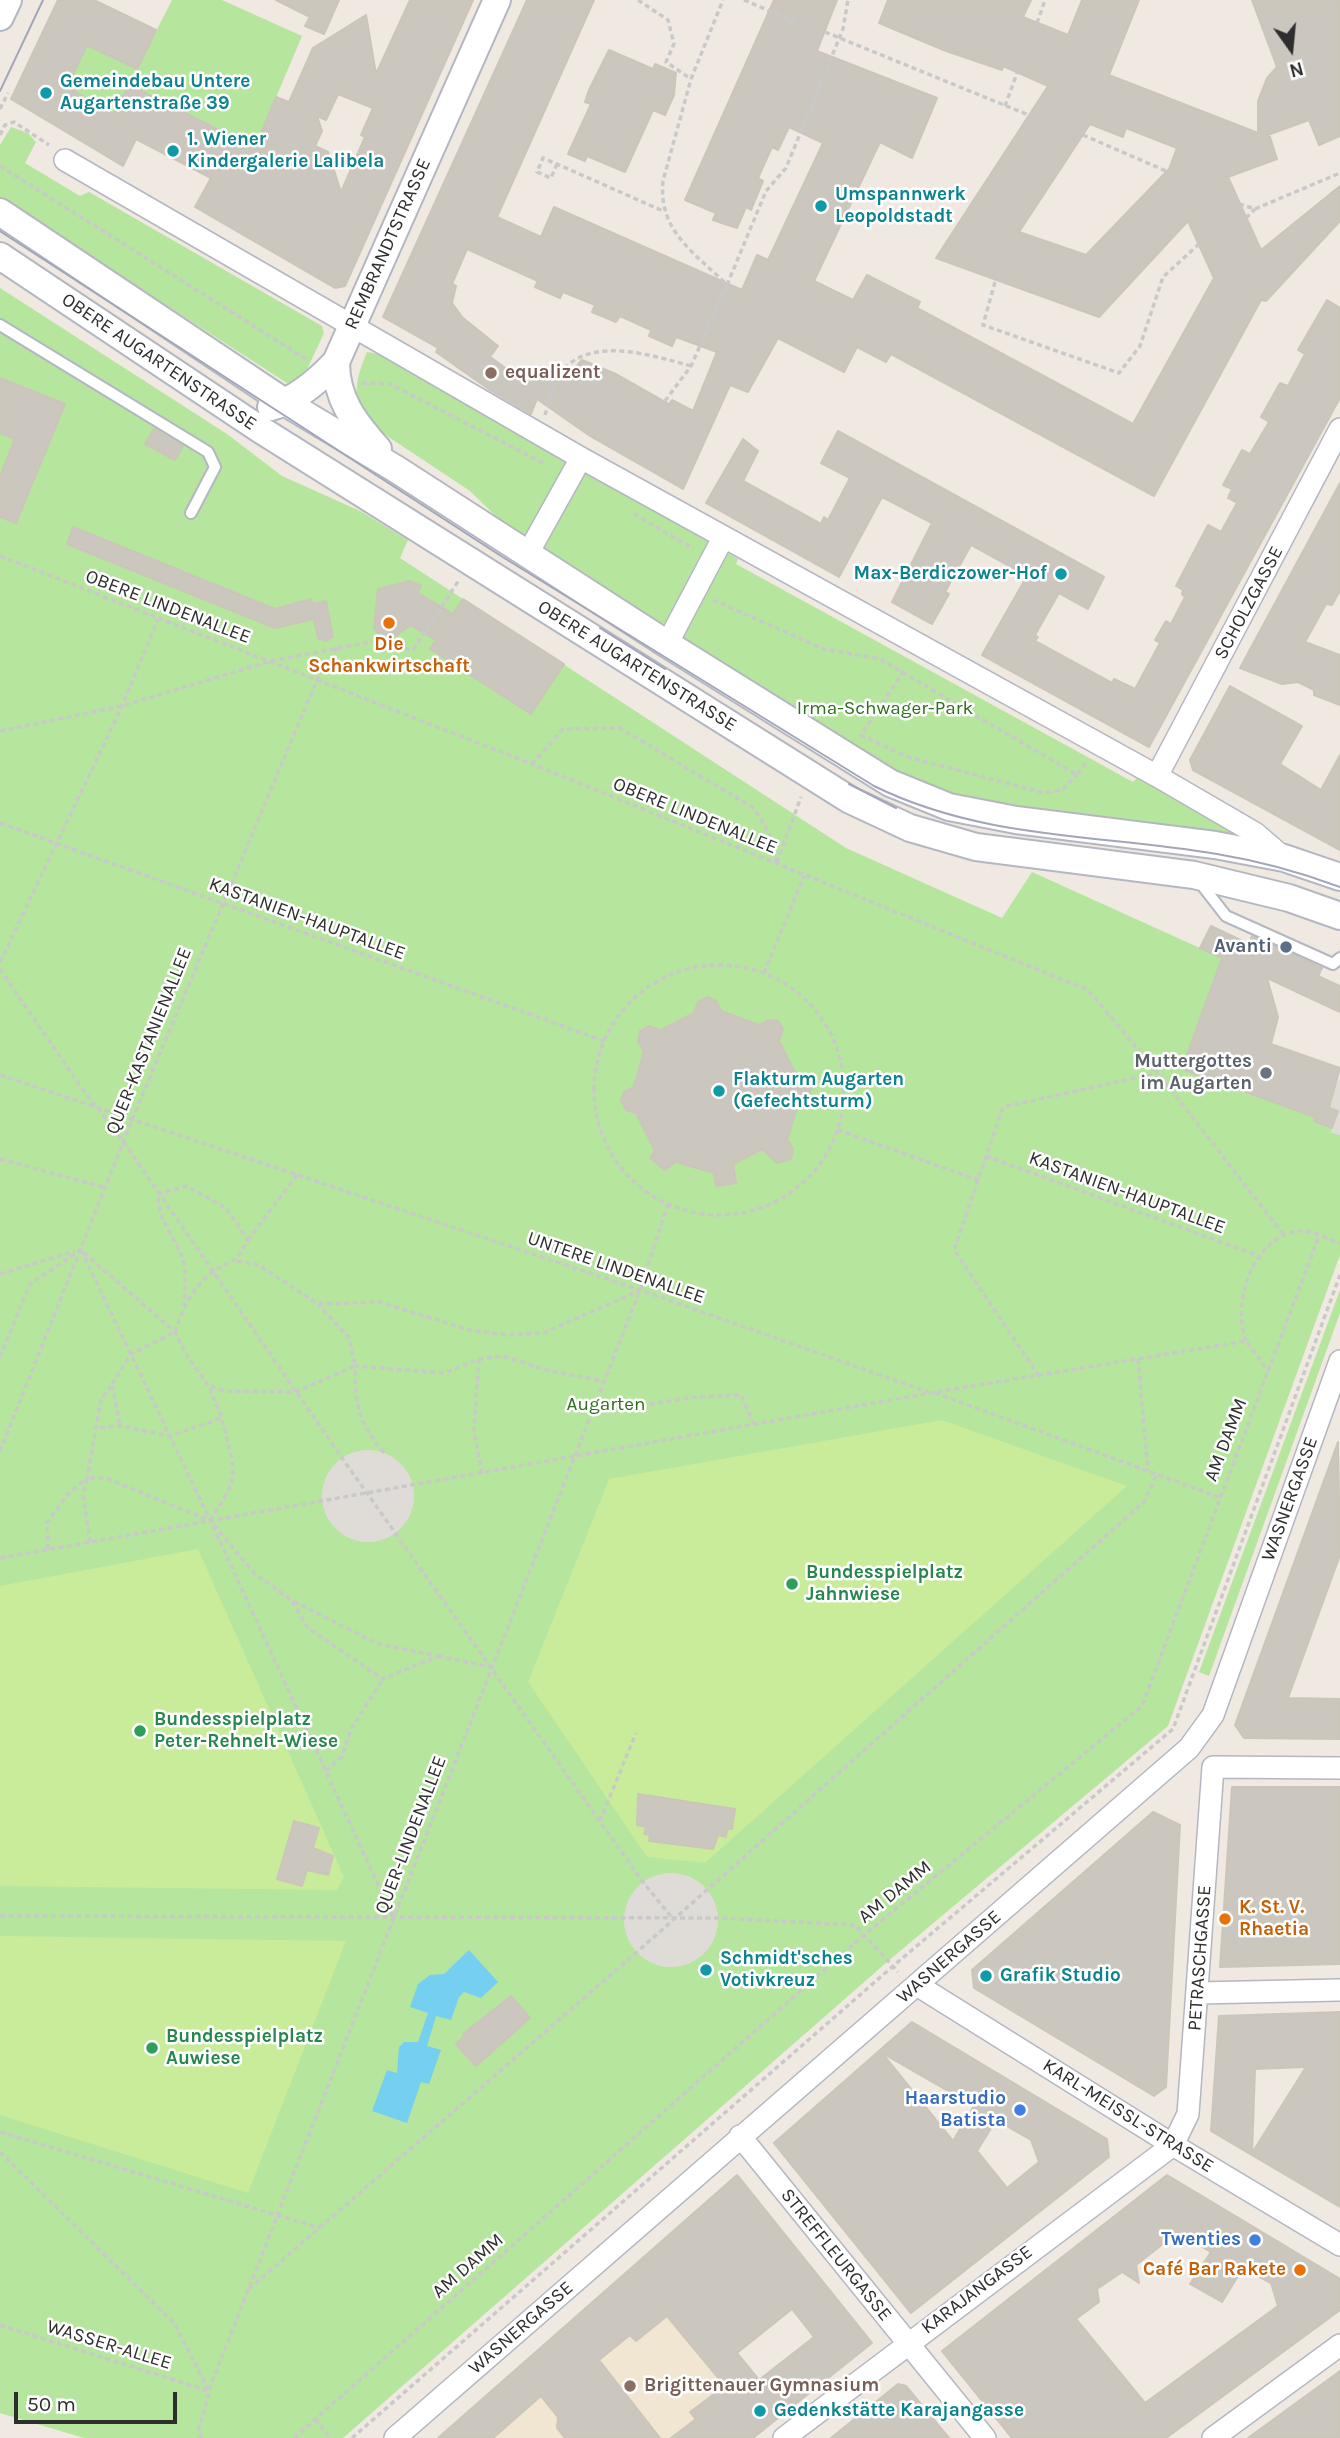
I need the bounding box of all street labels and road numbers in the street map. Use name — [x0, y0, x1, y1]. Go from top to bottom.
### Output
street label: REMBRANDTSTRASSE — [340, 155, 436, 333]
street label: OBERE AUGARTENSTRASSE — [57, 288, 261, 436]
street label: SCHOLZGASSE — [1210, 542, 1288, 664]
street label: OBERE LINDENALLEE — [82, 565, 254, 649]
street label: OBERE AUGARTENSTRASSE — [533, 595, 741, 737]
street label: OBERE LINDENALLEE — [610, 773, 780, 859]
street label: KASTANIEN-HAUPTALLEE — [206, 873, 408, 965]
street label: QUER-KASTANIENALLEE — [101, 944, 197, 1138]
street label: KASTANIEN-HAUPTALLEE — [1026, 1147, 1228, 1239]
street label: UNTERE LINDENALLEE — [524, 1227, 708, 1309]
street label: AM DAMM — [1200, 1395, 1252, 1485]
street label: WASNERGASSE — [1257, 1434, 1323, 1564]
street label: QUER-LINDENALLEE — [370, 1753, 452, 1917]
street label: AM DAMM — [854, 1856, 936, 1928]
street label: PETRASCHGASSE — [1184, 1884, 1216, 2032]
street label: WASNERGASSE — [892, 1905, 1006, 2009]
street label: KARL-MEISSL-STRASSE — [1038, 2054, 1218, 2178]
street label: STREFFLEURGASSE — [776, 2184, 896, 2326]
street label: AM DAMM — [428, 2229, 508, 2303]
street label: KARAJANGASSE — [917, 2241, 1037, 2339]
street label: WASNERGASSE — [464, 2276, 578, 2380]
street label: WASSER-ALLEE — [44, 2315, 174, 2375]

